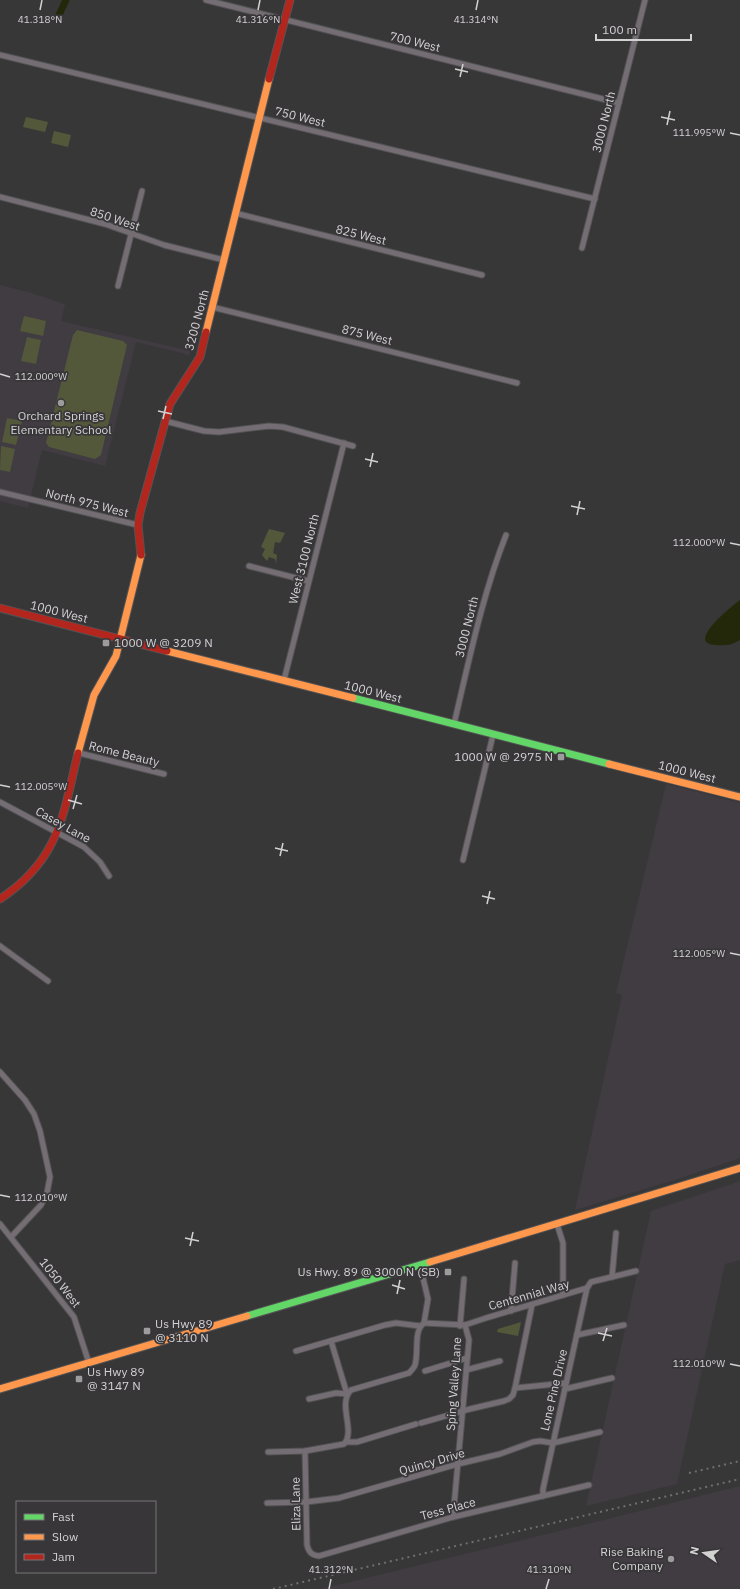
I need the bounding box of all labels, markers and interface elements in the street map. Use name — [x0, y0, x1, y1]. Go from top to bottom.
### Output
text: 41.318°N — [18, 13, 62, 26]
text: 41.316°N — [236, 13, 280, 26]
text: 41.314°N — [454, 13, 498, 26]
scale bar — [596, 16, 691, 42]
text: 100 m — [602, 22, 637, 37]
street label: 700 West — [388, 28, 442, 55]
street label: 3000 North — [589, 90, 618, 154]
street label: 750 West — [273, 103, 327, 130]
text: 111.995°W — [673, 126, 725, 139]
street label: 850 West — [88, 203, 142, 234]
street label: 825 West — [334, 221, 388, 248]
street label: 3200 North — [181, 288, 212, 352]
street label: 875 West — [340, 321, 394, 348]
text: 112.000°W — [15, 370, 67, 383]
marker: Orchard Springs Elementary School — [56, 398, 66, 408]
place label: Orchard Springs Elementary School — [10, 408, 112, 437]
street label: North 975 West — [44, 485, 130, 520]
street label: West 3100 North — [285, 512, 322, 605]
text: 112.000°W — [673, 536, 725, 549]
street label: 3000 North — [452, 595, 481, 659]
street label: 1000 West — [29, 597, 89, 626]
place label: 1000 W @ 3209 N — [114, 635, 213, 650]
marker: 1000 W @ 3209 N — [101, 638, 111, 648]
street label: 1000 West — [343, 677, 403, 706]
street label: Rome Beauty — [87, 738, 161, 769]
place label: 1000 W @ 2975 N — [454, 749, 553, 764]
marker: 1000 W @ 2975 N — [556, 752, 566, 762]
street label: 1000 West — [657, 757, 717, 786]
text: 112.005°W — [15, 780, 67, 793]
street label: Casey Lane — [33, 803, 94, 846]
text: 112.005°W — [673, 947, 725, 960]
text: 112.010°W — [15, 1191, 67, 1204]
street label: 1050 West — [36, 1255, 84, 1310]
place label: Us Hwy. 89 @ 3000 N (SB) — [298, 1264, 440, 1279]
marker: Us Hwy. 89 @ 3000 N (SB) — [443, 1267, 453, 1277]
street label: Centennial Way — [487, 1276, 571, 1313]
place label: Us Hwy 89 @ 3110 N — [155, 1316, 213, 1345]
marker: Us Hwy 89 @ 3110 N — [142, 1326, 152, 1336]
street label: Sping Valley Lane — [443, 1336, 464, 1431]
street label: Lone Pine Drive — [537, 1347, 570, 1432]
text: 112.010°W — [673, 1357, 725, 1370]
place label: Us Hwy 89 @ 3147 N — [87, 1364, 145, 1393]
marker: Us Hwy 89 @ 3147 N — [74, 1374, 84, 1384]
street label: Quincy Drive — [397, 1445, 467, 1478]
street label: Eliza Lane — [288, 1477, 303, 1531]
street label: Tess Place — [419, 1494, 478, 1523]
legend — [16, 1501, 156, 1573]
text: Fast — [52, 1509, 75, 1524]
text: Slow — [52, 1529, 78, 1544]
north arrow — [684, 1533, 724, 1573]
place label: Rise Baking Company — [600, 1544, 664, 1573]
text: N — [687, 1545, 702, 1556]
text: Jam — [52, 1549, 75, 1564]
marker: Rise Baking Company — [666, 1554, 676, 1564]
text: 41.312°N — [309, 1563, 353, 1576]
text: 41.310°N — [527, 1563, 571, 1576]

